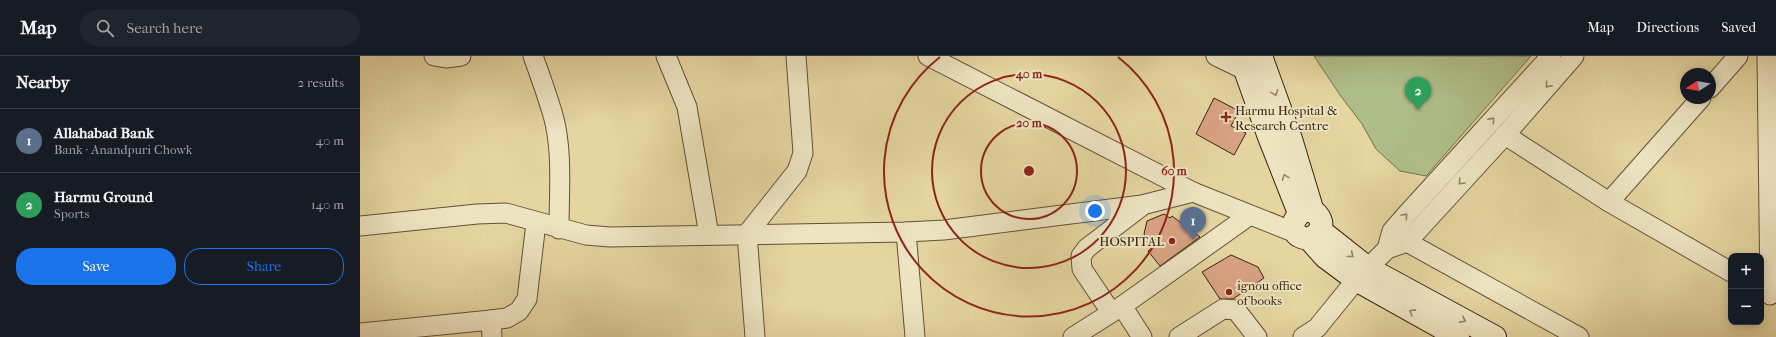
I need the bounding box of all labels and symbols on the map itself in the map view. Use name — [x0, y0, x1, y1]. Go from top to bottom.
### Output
text: 40 m — [1015, 67, 1043, 82]
north arrow — [1680, 68, 1716, 104]
pin: 2 — [1405, 77, 1431, 110]
one-way arrow — [1546, 81, 1553, 88]
one-way arrow — [1270, 89, 1278, 96]
place label: Harmu Hospital & Research Centre — [1235, 103, 1338, 133]
marker: Harmu Hospital & Research Centre — [1220, 111, 1232, 123]
text: 20 m — [1016, 116, 1043, 130]
one-way arrow — [1488, 117, 1495, 125]
centre of rings — [1022, 164, 1036, 178]
text: 60 m — [1161, 164, 1188, 178]
one-way arrow — [1281, 174, 1289, 181]
one-way arrow — [1459, 177, 1466, 185]
your location — [1085, 201, 1105, 221]
pin: 1 — [1180, 207, 1206, 240]
one-way arrow — [1400, 213, 1407, 221]
place label: HOSPITAL — [1099, 234, 1164, 249]
marker: HOSPITAL — [1167, 236, 1177, 246]
one-way arrow — [1346, 250, 1353, 257]
place label: ignou office of books — [1237, 278, 1303, 308]
marker: ignou office of books — [1224, 287, 1234, 297]
one-way arrow — [1409, 309, 1416, 316]
one-way arrow — [1459, 315, 1466, 322]

